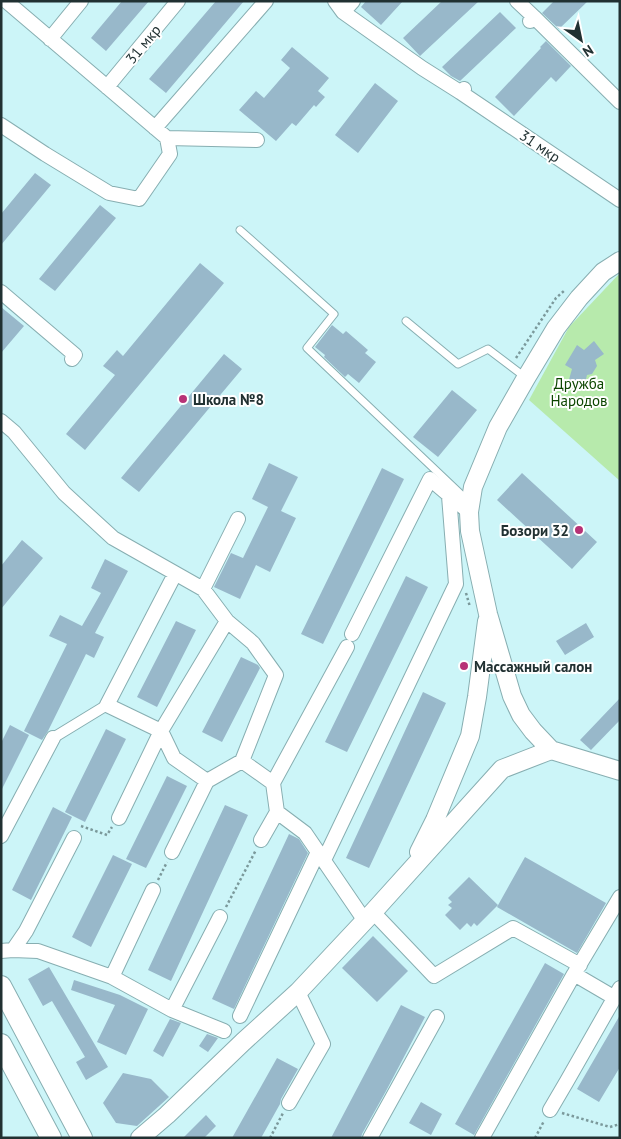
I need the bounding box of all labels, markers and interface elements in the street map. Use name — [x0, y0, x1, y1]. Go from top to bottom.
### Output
north arrow — [556, 15, 606, 65]
street label: 31 мкр — [121, 21, 165, 67]
text: N — [579, 41, 597, 61]
street label: 31 мкр — [516, 125, 564, 167]
park label: Дружба Народов — [550, 374, 608, 410]
place label: Школа №8 — [193, 390, 264, 409]
marker: Школа №8 — [177, 393, 189, 405]
place label: Бозори 32 — [501, 521, 569, 540]
marker: Бозори 32 — [573, 524, 585, 536]
place label: Массажный салон — [474, 657, 592, 676]
marker: Массажный салон — [458, 660, 470, 672]

